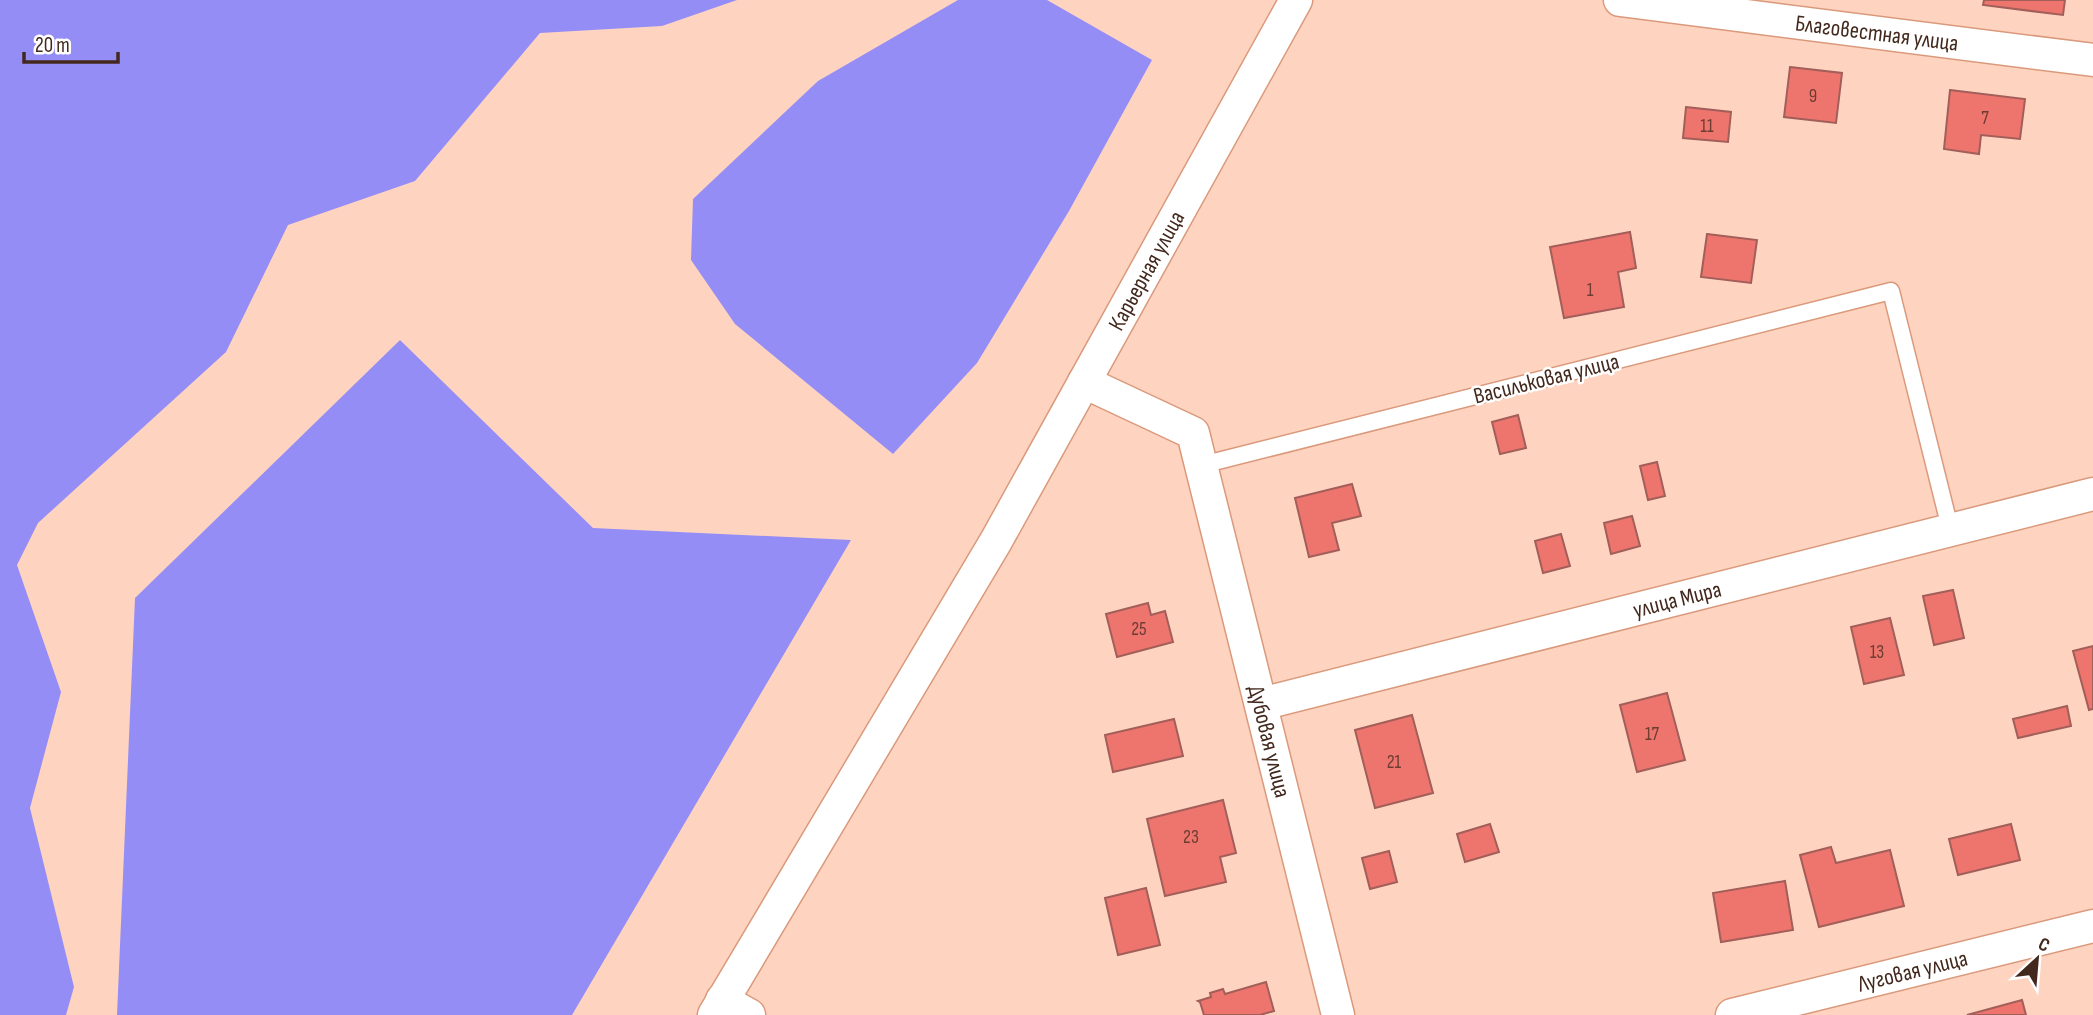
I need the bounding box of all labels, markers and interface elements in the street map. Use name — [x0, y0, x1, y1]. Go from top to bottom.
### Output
street label: Благовестная улица — [1794, 9, 1960, 58]
scale bar — [24, 21, 119, 65]
text: 20 m — [35, 33, 70, 58]
house number: 9 — [1809, 85, 1817, 108]
house number: 7 — [1981, 107, 1989, 130]
house number: 11 — [1700, 115, 1714, 138]
street label: Карьерная улица — [1103, 206, 1191, 336]
house number: 1 — [1587, 279, 1594, 302]
street label: Васильковая улица — [1471, 347, 1622, 411]
street label: улица Мира — [1630, 575, 1724, 625]
house number: 25 — [1131, 618, 1147, 641]
house number: 13 — [1870, 641, 1884, 664]
street label: Дубовая улица — [1241, 682, 1296, 801]
house number: 17 — [1645, 723, 1660, 746]
house number: 21 — [1387, 751, 1402, 774]
house number: 23 — [1183, 826, 1199, 849]
north arrow — [2002, 924, 2072, 994]
text: С — [2034, 933, 2053, 958]
street label: Луговая улица — [1854, 944, 1971, 999]

